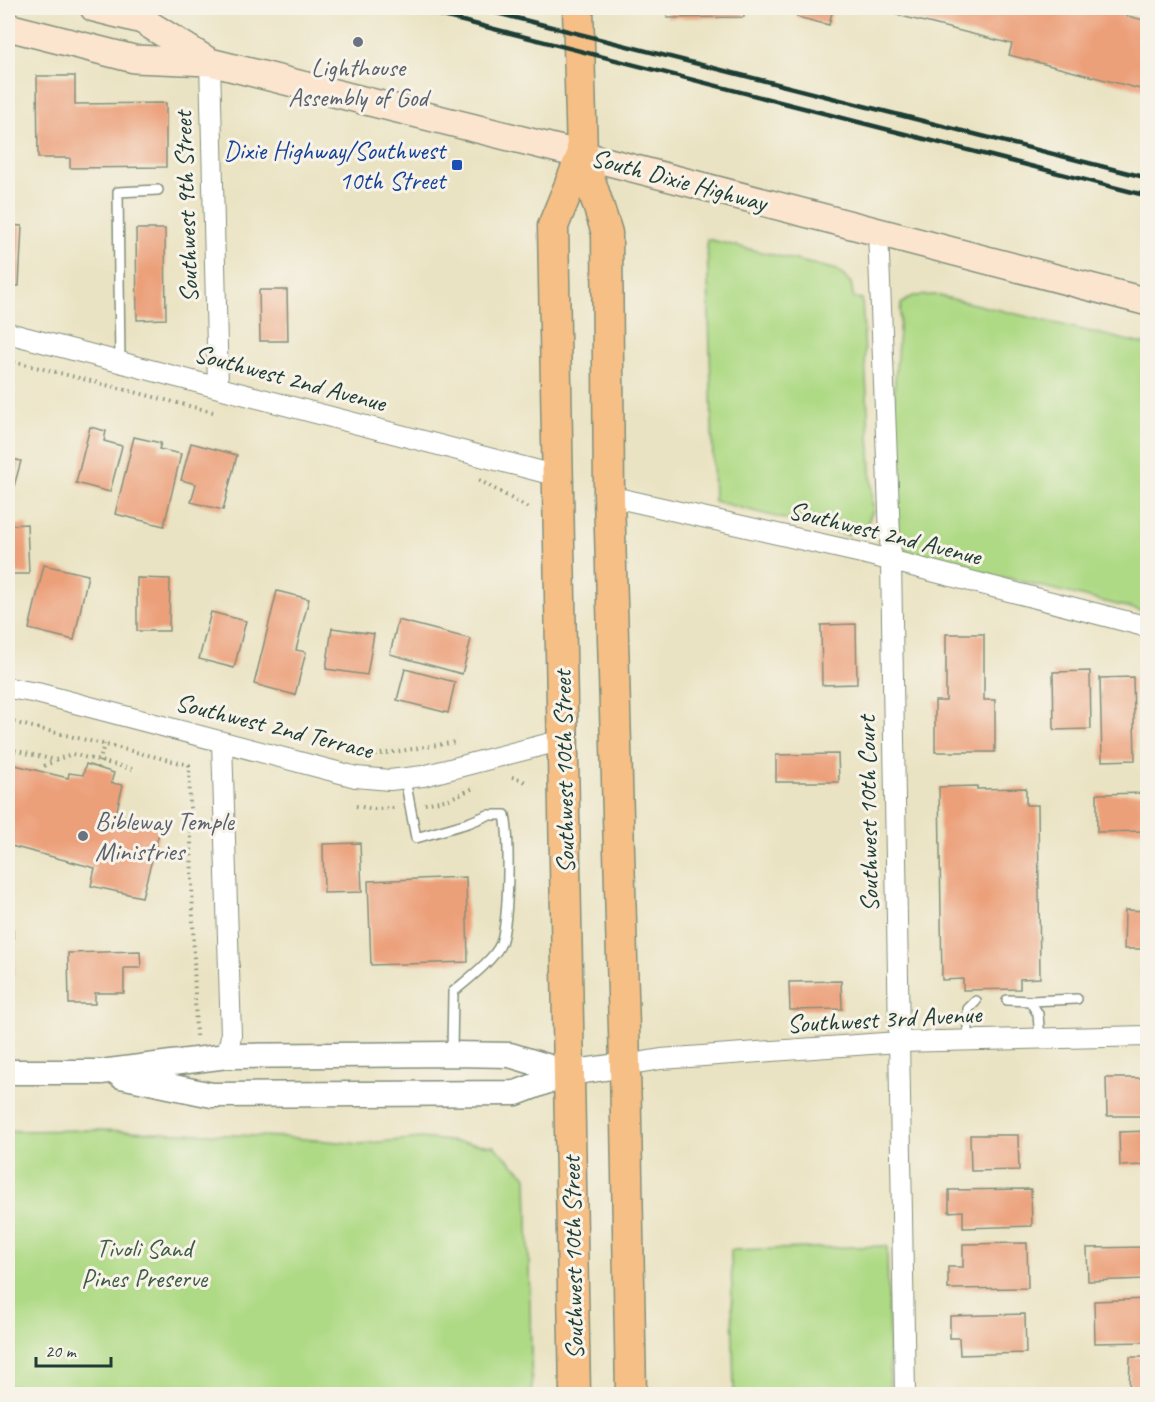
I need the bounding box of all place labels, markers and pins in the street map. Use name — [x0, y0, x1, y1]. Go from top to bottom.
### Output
marker: Lighthouse Assembly of God — [351, 35, 365, 49]
place label: Lighthouse Assembly of God — [288, 51, 432, 114]
place label: Dixie Highway/Southwest 10th Street — [223, 134, 447, 197]
marker: Dixie Highway/Southwest 10th Street — [450, 158, 464, 172]
place label: Bibleway Temple Ministries — [95, 805, 235, 868]
marker: Bibleway Temple Ministries — [76, 829, 90, 843]

